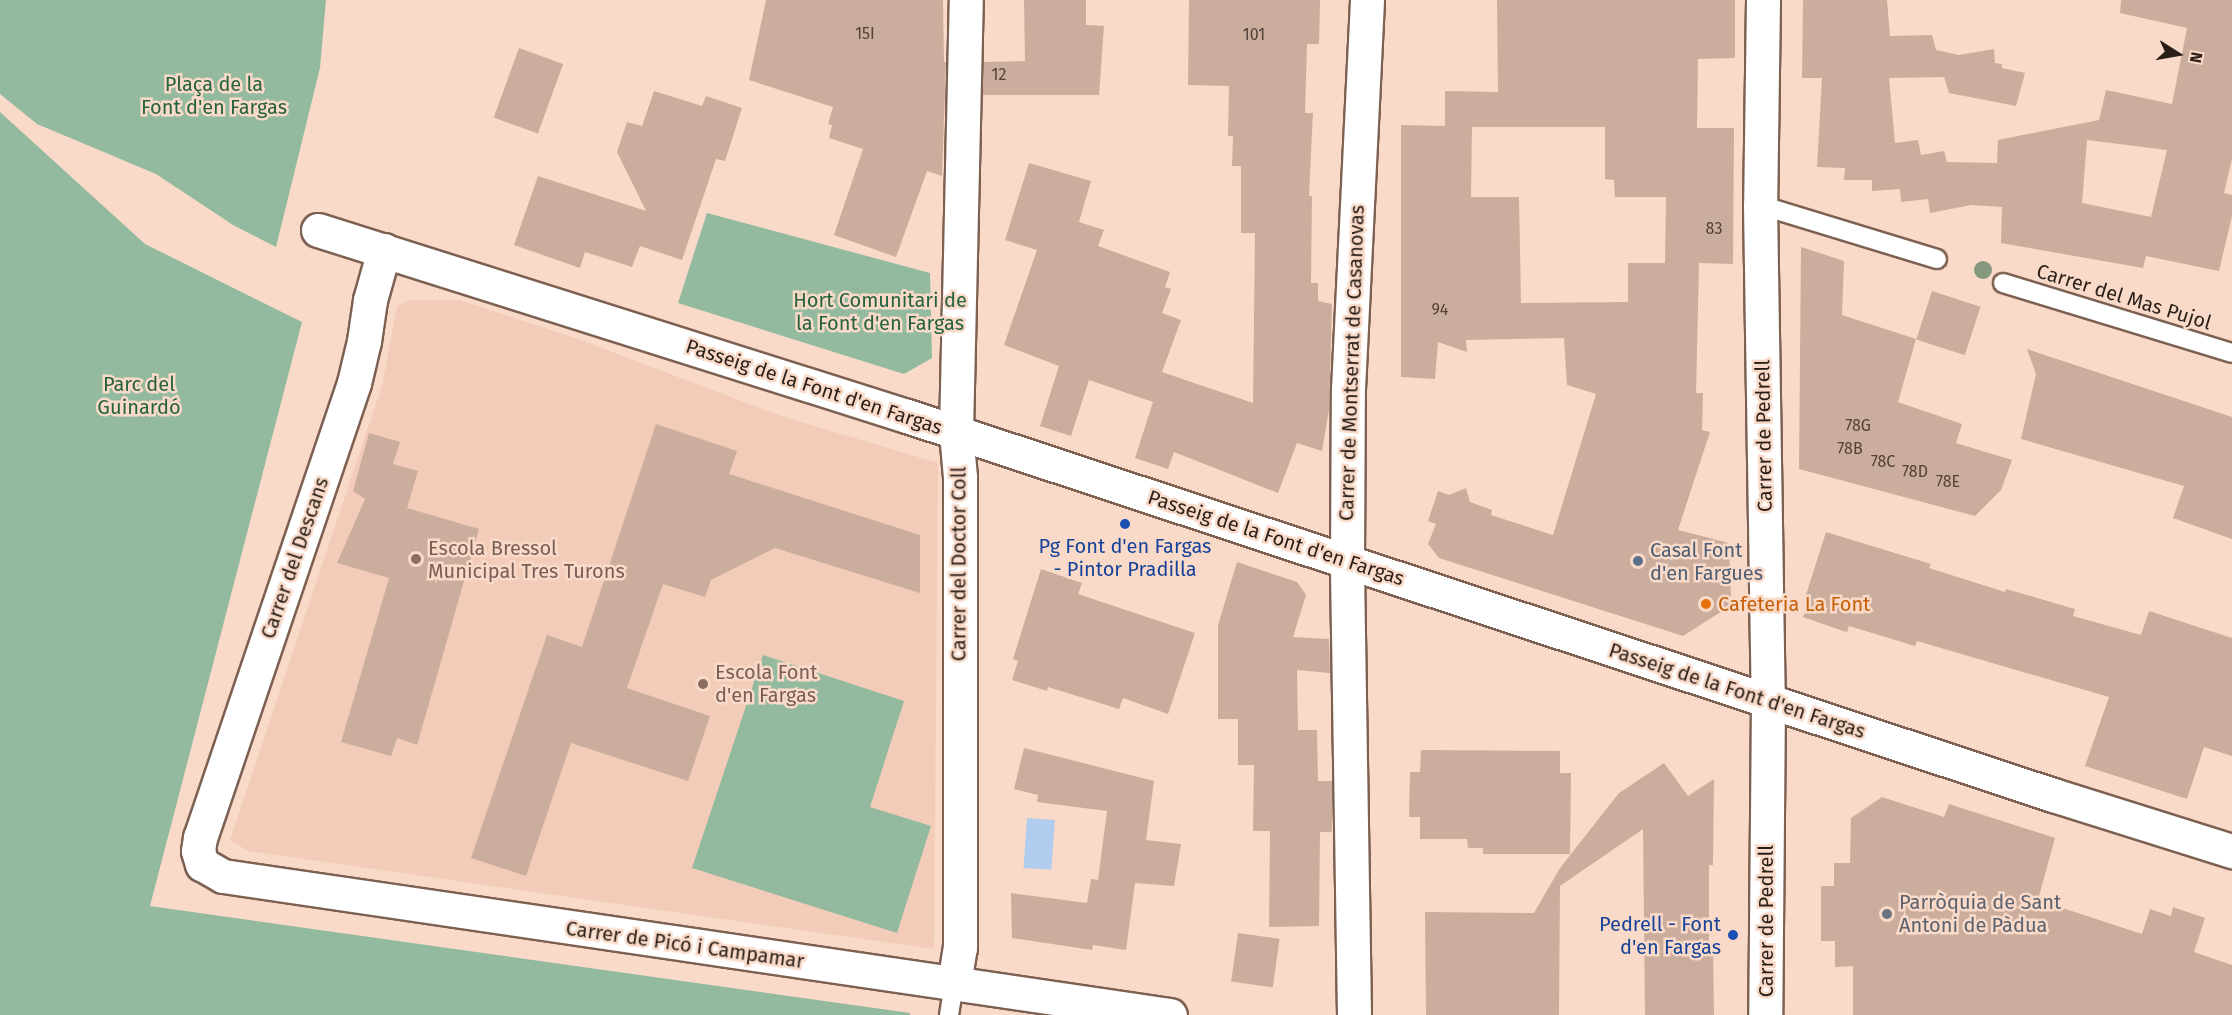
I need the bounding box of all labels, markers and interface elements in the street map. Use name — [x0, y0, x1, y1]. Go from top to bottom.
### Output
house number: 15I — [855, 24, 875, 44]
north arrow — [2148, 24, 2208, 84]
house number: 101 — [1243, 25, 1265, 45]
text: N — [2186, 51, 2206, 65]
house number: 12 — [992, 65, 1006, 85]
park label: Plaça de la Font d'en Fargas — [141, 73, 287, 120]
street label: Carrer de Montserrat de Casanovas — [1334, 205, 1370, 521]
house number: 83 — [1706, 219, 1722, 239]
street label: Carrer del Mas Pujol — [2034, 259, 2214, 335]
park label: Hort Comunitari de la Font d'en Fargas — [793, 289, 967, 336]
house number: 94 — [1432, 300, 1448, 320]
street label: Passeig de la Font d'en Fargas — [683, 334, 945, 440]
street label: Carrer de Pedrell — [1751, 360, 1777, 512]
park label: Parc del Guinardó — [97, 373, 181, 420]
house number: 78G — [1845, 416, 1871, 436]
house number: 78B — [1837, 439, 1863, 459]
house number: 78C — [1871, 452, 1895, 472]
house number: 78D — [1902, 462, 1928, 482]
street label: Carrer del Doctor Coll — [947, 467, 971, 661]
house number: 78E — [1936, 472, 1960, 492]
street label: Carrer del Descans — [256, 474, 334, 642]
street label: Passeig de la Font d'en Fargas — [1145, 485, 1407, 591]
marker: Pg Font d'en Fargas - Pintor Pradilla — [1118, 517, 1132, 531]
place label: Pg Font d'en Fargas - Pintor Pradilla — [1039, 534, 1211, 581]
place label: Escola Bressol Municipal Tres Turons — [428, 536, 625, 583]
place label: Casal Font d'en Fargues — [1650, 538, 1763, 585]
marker: Escola Bressol Municipal Tres Turons — [409, 552, 423, 566]
marker: Casal Font d'en Fargues — [1631, 554, 1645, 568]
place label: Cafeteria La Font — [1718, 592, 1870, 616]
marker: Cafeteria La Font — [1699, 597, 1713, 611]
street label: Passeig de la Font d'en Fargas — [1606, 638, 1868, 744]
place label: Escola Font d'en Fargas — [715, 660, 817, 707]
marker: Escola Font d'en Fargas — [696, 677, 710, 691]
street label: Carrer de Pedrell — [1754, 845, 1778, 997]
place label: Parròquia de Sant Antoni de Pàdua — [1899, 891, 2061, 938]
marker: Parròquia de Sant Antoni de Pàdua — [1880, 907, 1894, 921]
place label: Pedrell - Font d'en Fargas — [1599, 912, 1721, 959]
street label: Carrer de Picó i Campamar — [564, 916, 806, 974]
marker: Pedrell - Font d'en Fargas — [1726, 928, 1740, 942]

